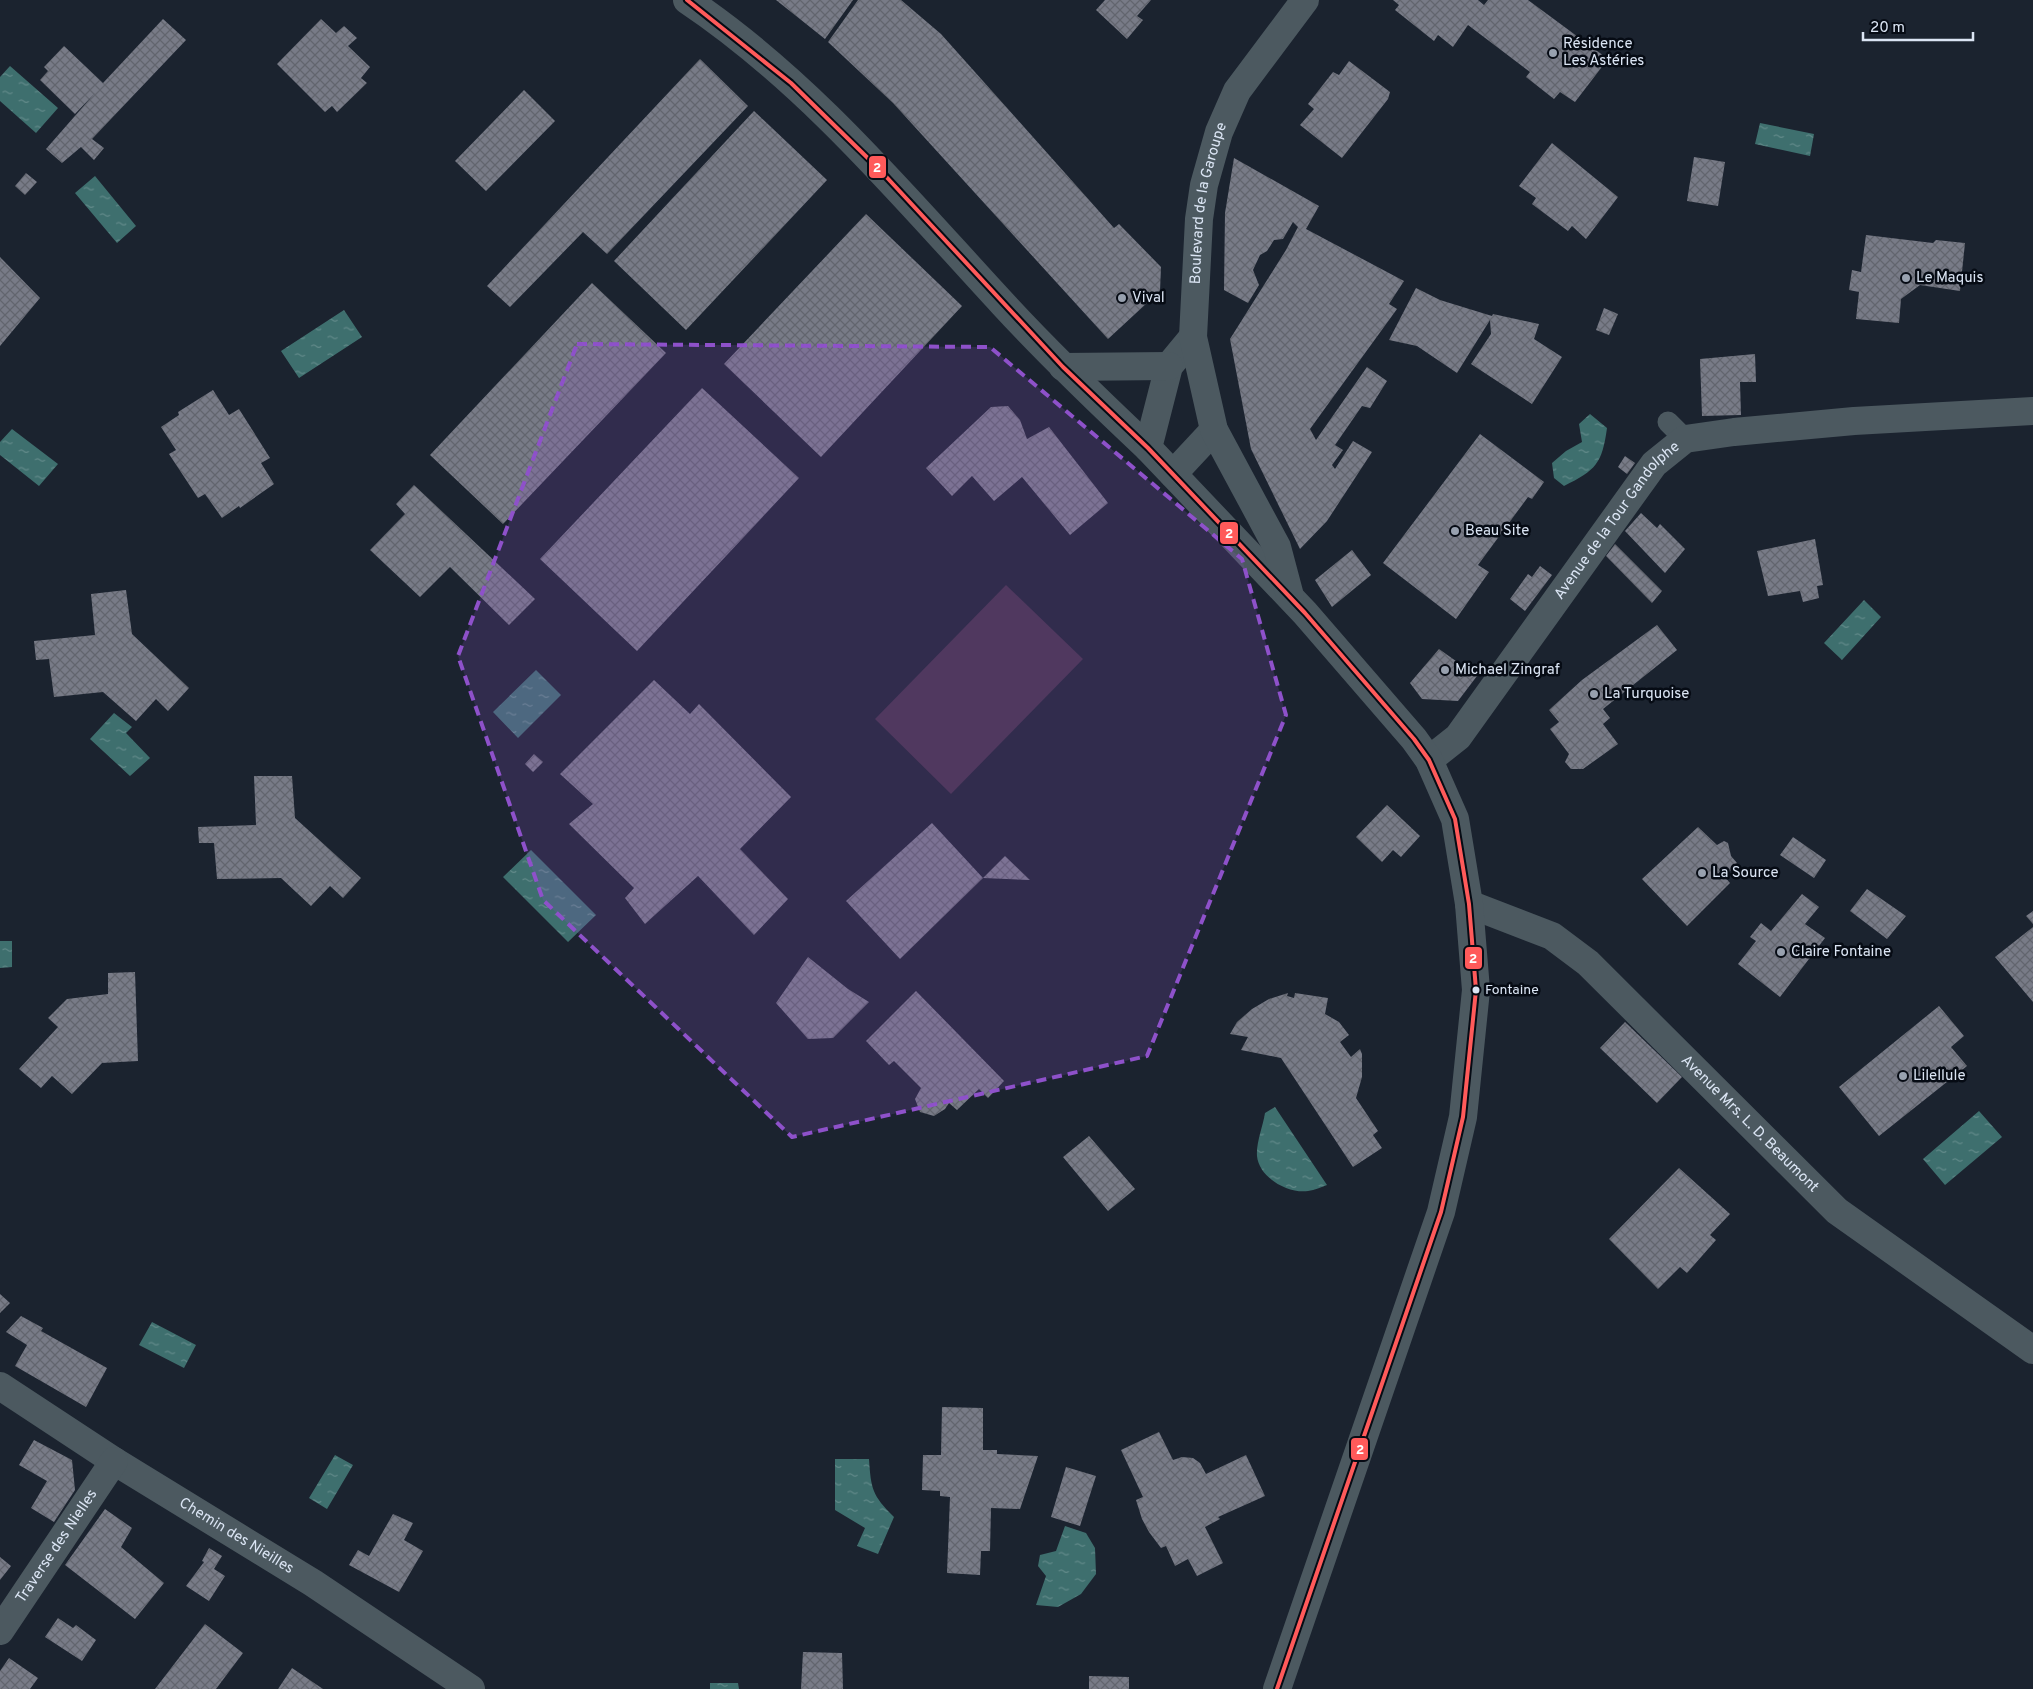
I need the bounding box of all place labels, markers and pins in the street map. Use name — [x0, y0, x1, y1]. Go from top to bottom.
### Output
place label: Résidence Les Astéries — [1563, 35, 1644, 71]
marker: Résidence Les Astéries — [1547, 47, 1559, 59]
place label: Le Maquis — [1916, 269, 1983, 288]
marker: Le Maquis — [1900, 272, 1912, 284]
place label: Vival — [1132, 289, 1165, 308]
marker: Vival — [1116, 292, 1128, 304]
place label: Beau Site — [1465, 522, 1529, 541]
marker: Beau Site — [1449, 525, 1461, 537]
place label: Michael Zingraf — [1455, 661, 1560, 680]
marker: Michael Zingraf — [1439, 664, 1451, 676]
place label: La Turquoise — [1604, 685, 1689, 704]
marker: La Turquoise — [1588, 688, 1600, 700]
place label: La Source — [1712, 864, 1779, 883]
marker: La Source — [1696, 867, 1708, 879]
place label: Claire Fontaine — [1791, 943, 1891, 962]
marker: Claire Fontaine — [1775, 946, 1787, 958]
place label: Fontaine — [1485, 982, 1539, 999]
marker: Fontaine — [1471, 985, 1481, 995]
place label: Lilellule — [1913, 1067, 1966, 1086]
marker: Lilellule — [1897, 1070, 1909, 1082]

